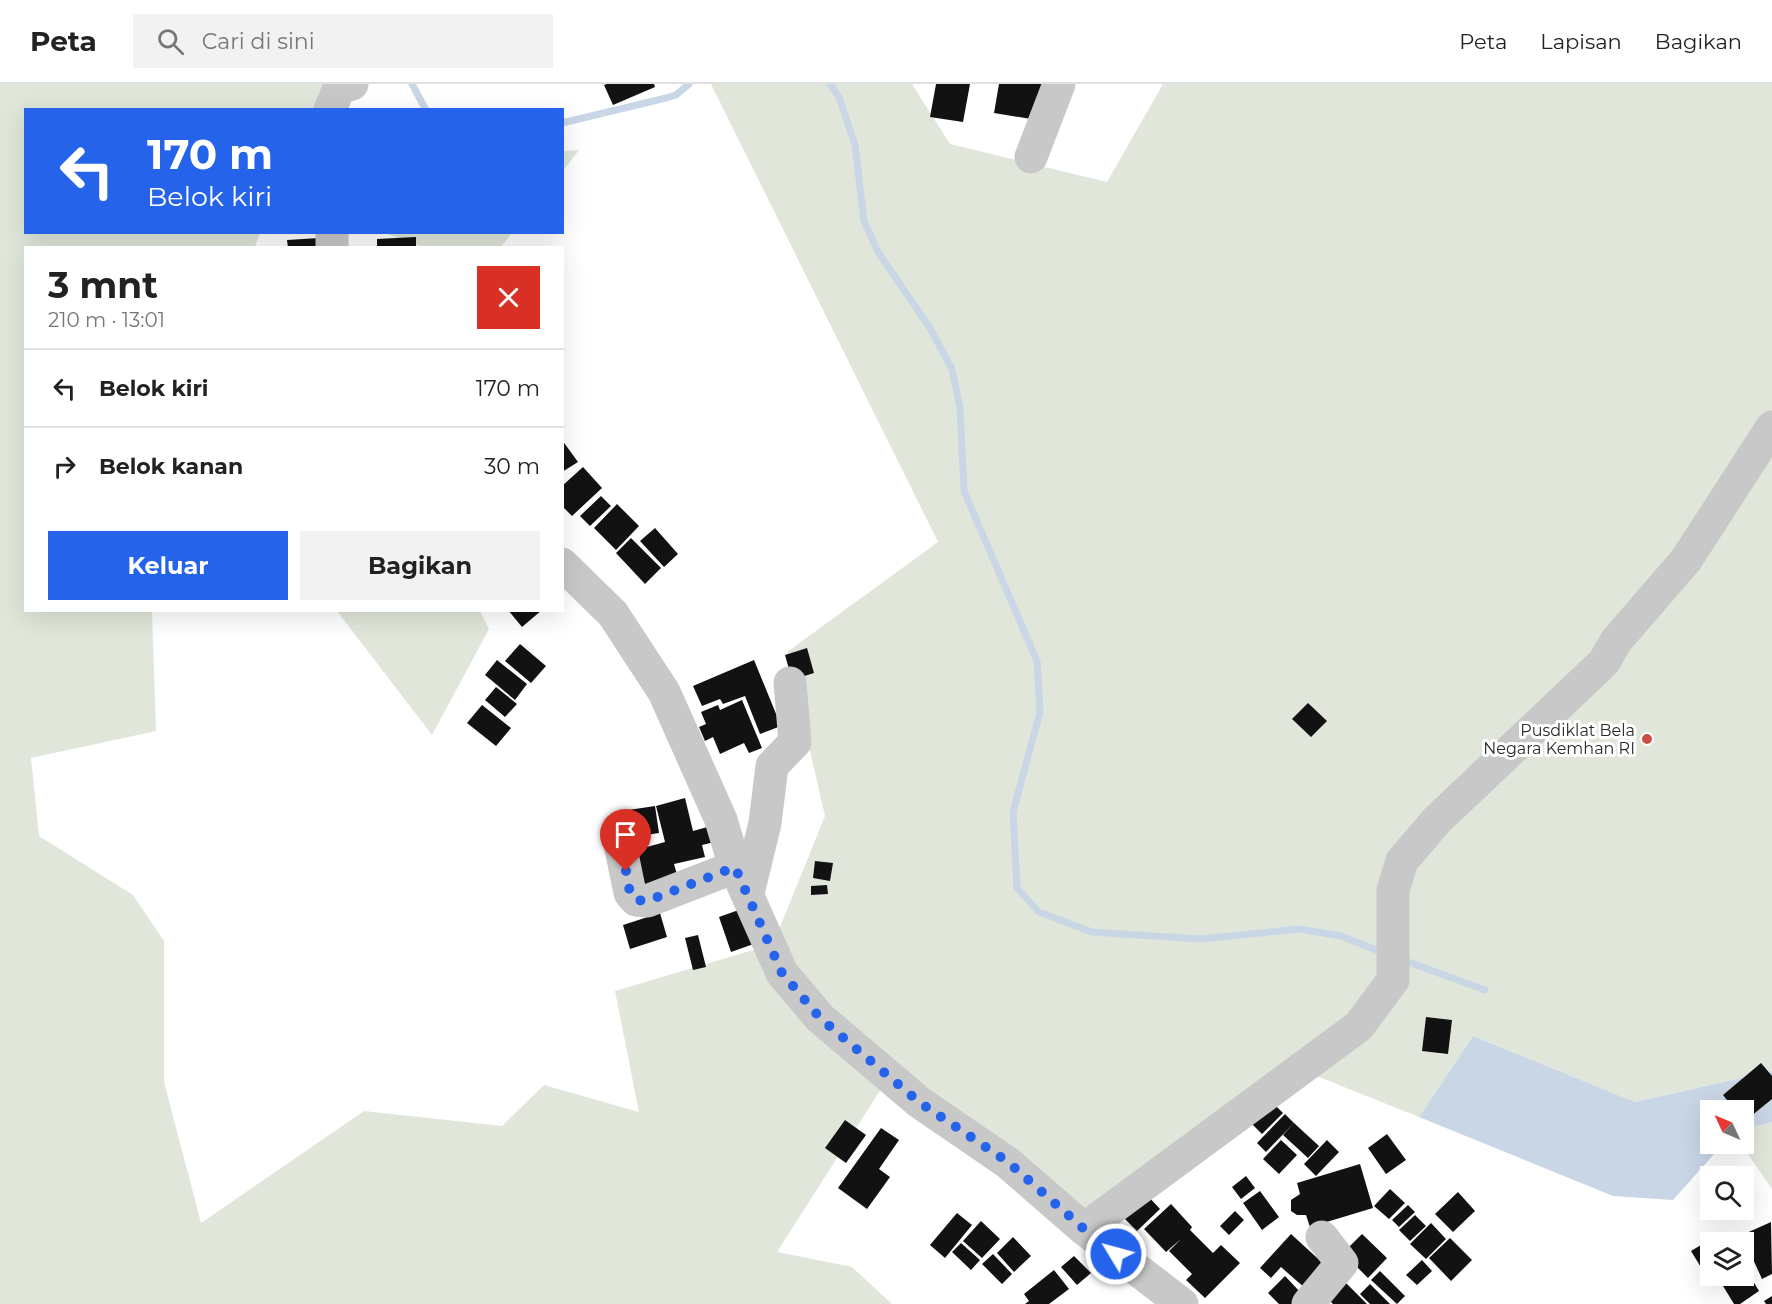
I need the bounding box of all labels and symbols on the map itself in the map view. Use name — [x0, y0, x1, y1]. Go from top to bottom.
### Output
place label: Pusdiklat Bela Negara Kemhan RI — [1483, 721, 1635, 758]
marker: Pusdiklat Bela Negara Kemhan RI — [1640, 732, 1654, 746]
pin — [600, 809, 651, 871]
north arrow — [1700, 1100, 1754, 1154]
position arrow — [1084, 1222, 1148, 1286]

